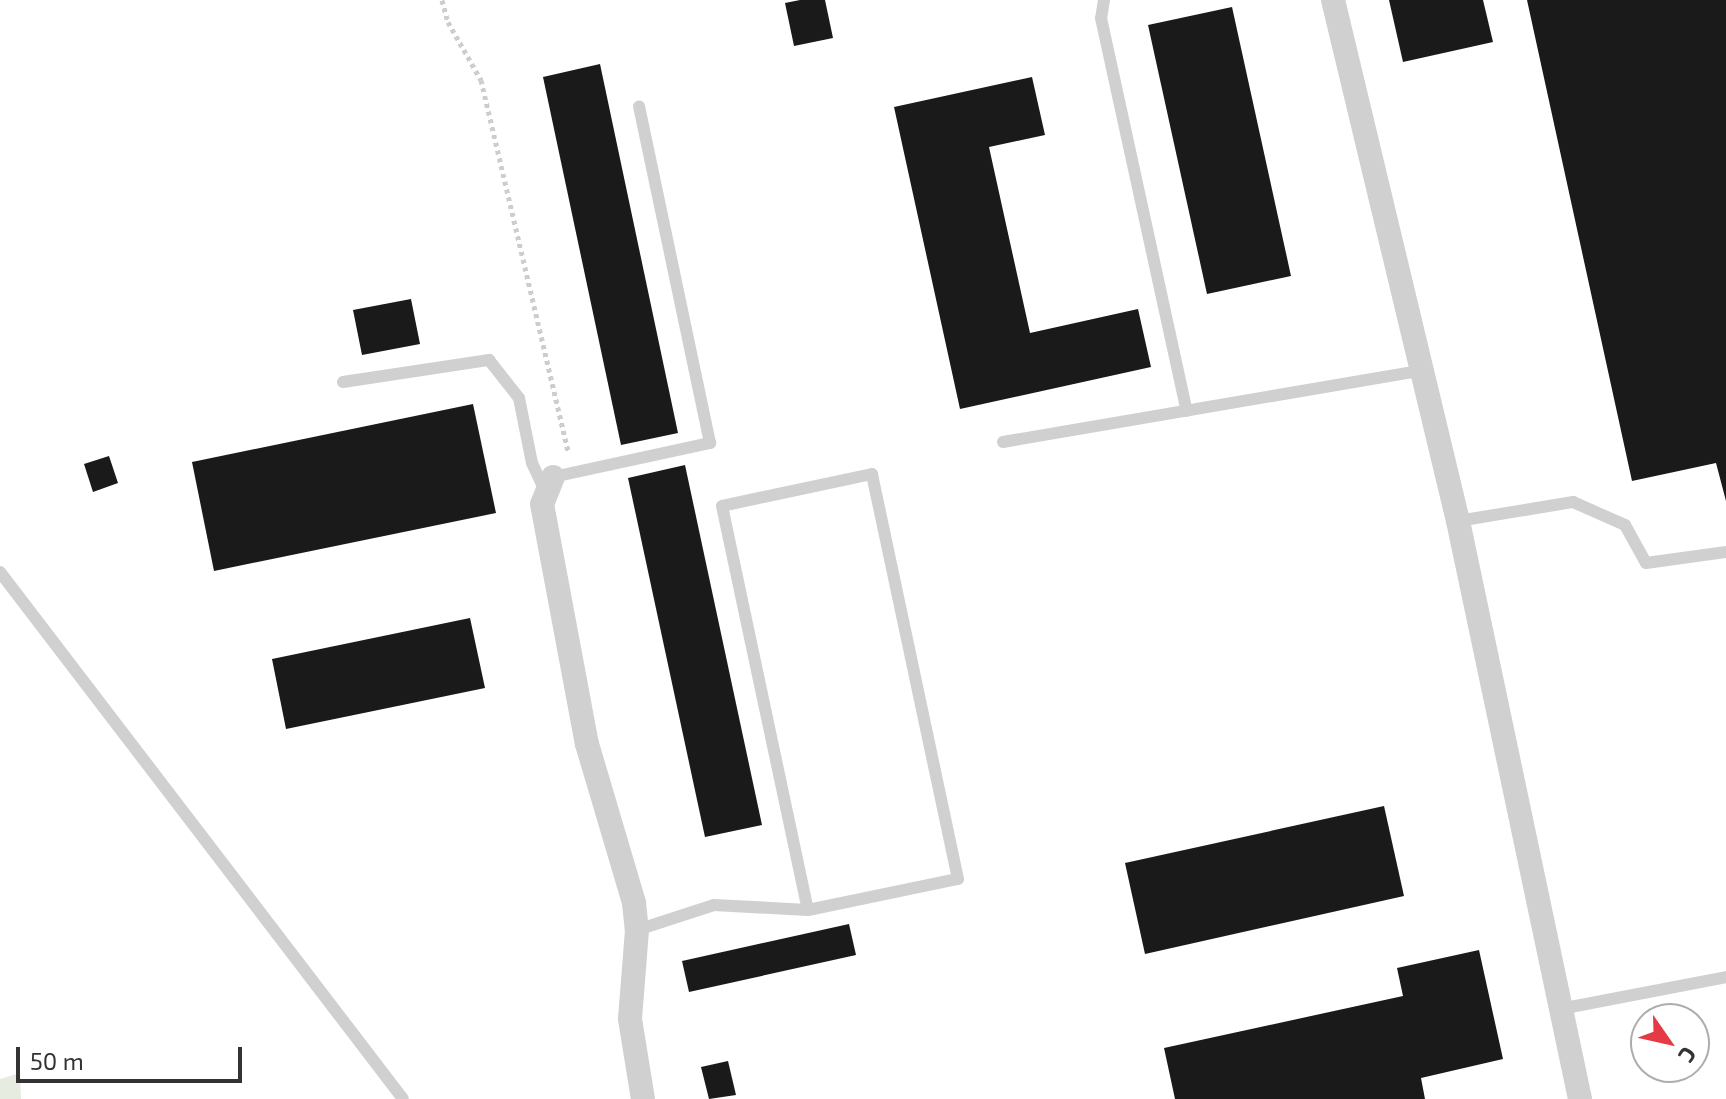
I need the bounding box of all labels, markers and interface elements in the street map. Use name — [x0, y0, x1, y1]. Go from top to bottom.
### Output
north arrow — [1630, 1003, 1710, 1083]
scale bar — [20, 1031, 246, 1081]
text: С — [1674, 1043, 1703, 1068]
text: 50 m — [30, 1046, 84, 1075]

